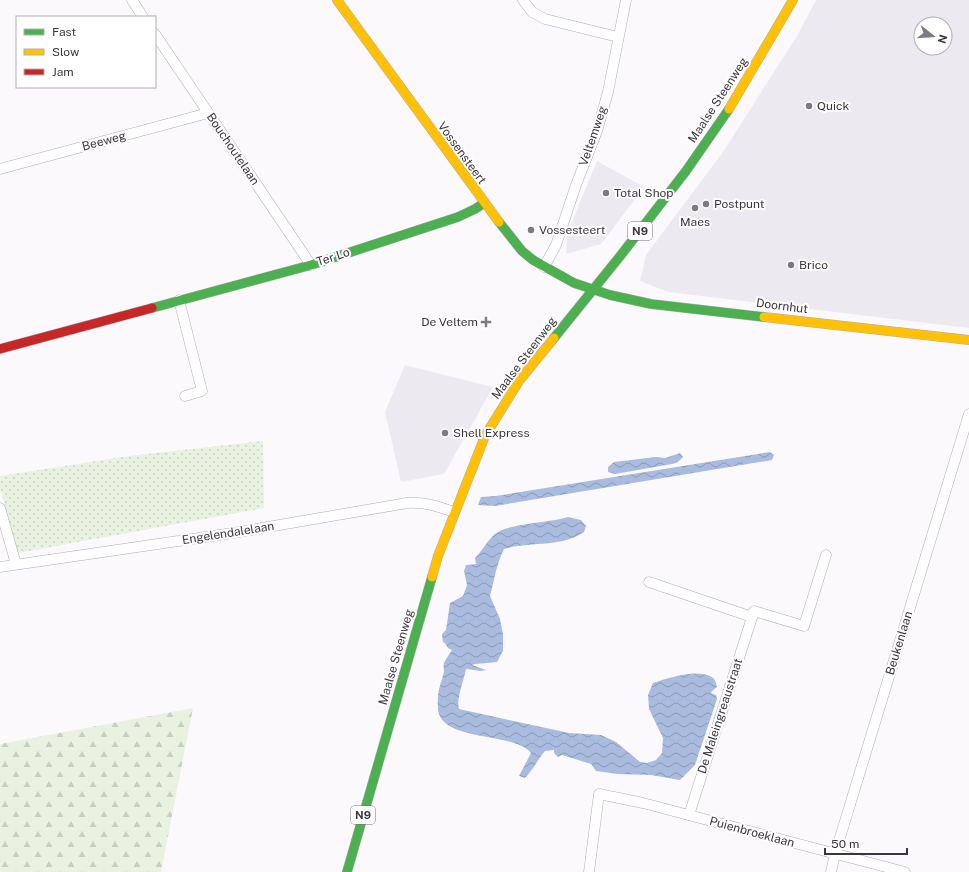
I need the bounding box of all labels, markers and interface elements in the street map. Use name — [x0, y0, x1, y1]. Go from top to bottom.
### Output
legend — [16, 16, 156, 88]
north arrow — [913, 16, 953, 56]
text: Fast — [52, 25, 77, 39]
text: N — [936, 33, 950, 45]
text: Slow — [52, 45, 80, 59]
street label: Maalse Steenweg — [685, 55, 751, 145]
text: Jam — [52, 65, 74, 79]
place label: Quick — [817, 99, 849, 113]
marker: Quick — [804, 101, 814, 111]
street label: Veltemweg — [576, 104, 610, 168]
street label: Bouchoutelaan — [204, 110, 262, 188]
street label: Vossensteert — [435, 119, 489, 187]
street label: Beeweg — [80, 128, 128, 154]
place label: Total Shop — [614, 186, 674, 200]
marker: Total Shop — [601, 188, 611, 198]
place label: Postpunt — [714, 197, 765, 211]
marker: Postpunt — [701, 199, 711, 209]
marker: Maes — [690, 203, 700, 213]
place label: Maes — [680, 215, 710, 229]
road number: N9 — [628, 222, 652, 240]
place label: Vossesteert — [539, 223, 606, 237]
marker: Vossesteert — [526, 225, 536, 235]
street label: Ter Lo — [315, 245, 352, 269]
place label: Brico — [799, 258, 828, 272]
marker: Brico — [786, 260, 796, 270]
street label: Doornhut — [755, 296, 809, 316]
street label: Maalse Steenweg — [489, 314, 559, 402]
place label: De Veltem — [421, 315, 478, 329]
marker: De Veltem — [481, 317, 491, 327]
place label: Shell Express — [453, 426, 530, 440]
marker: Shell Express — [440, 428, 450, 438]
street label: Engelendalelaan — [181, 519, 275, 547]
street label: Maalse Steenweg — [376, 607, 416, 707]
street label: Beukenlaan — [883, 609, 915, 677]
street label: De Maleingreaustraat — [695, 656, 745, 775]
road number: N9 — [351, 806, 375, 824]
street label: Puienbroeklaan — [708, 814, 796, 850]
scale bar — [825, 830, 907, 856]
text: 50 m — [831, 837, 859, 851]

